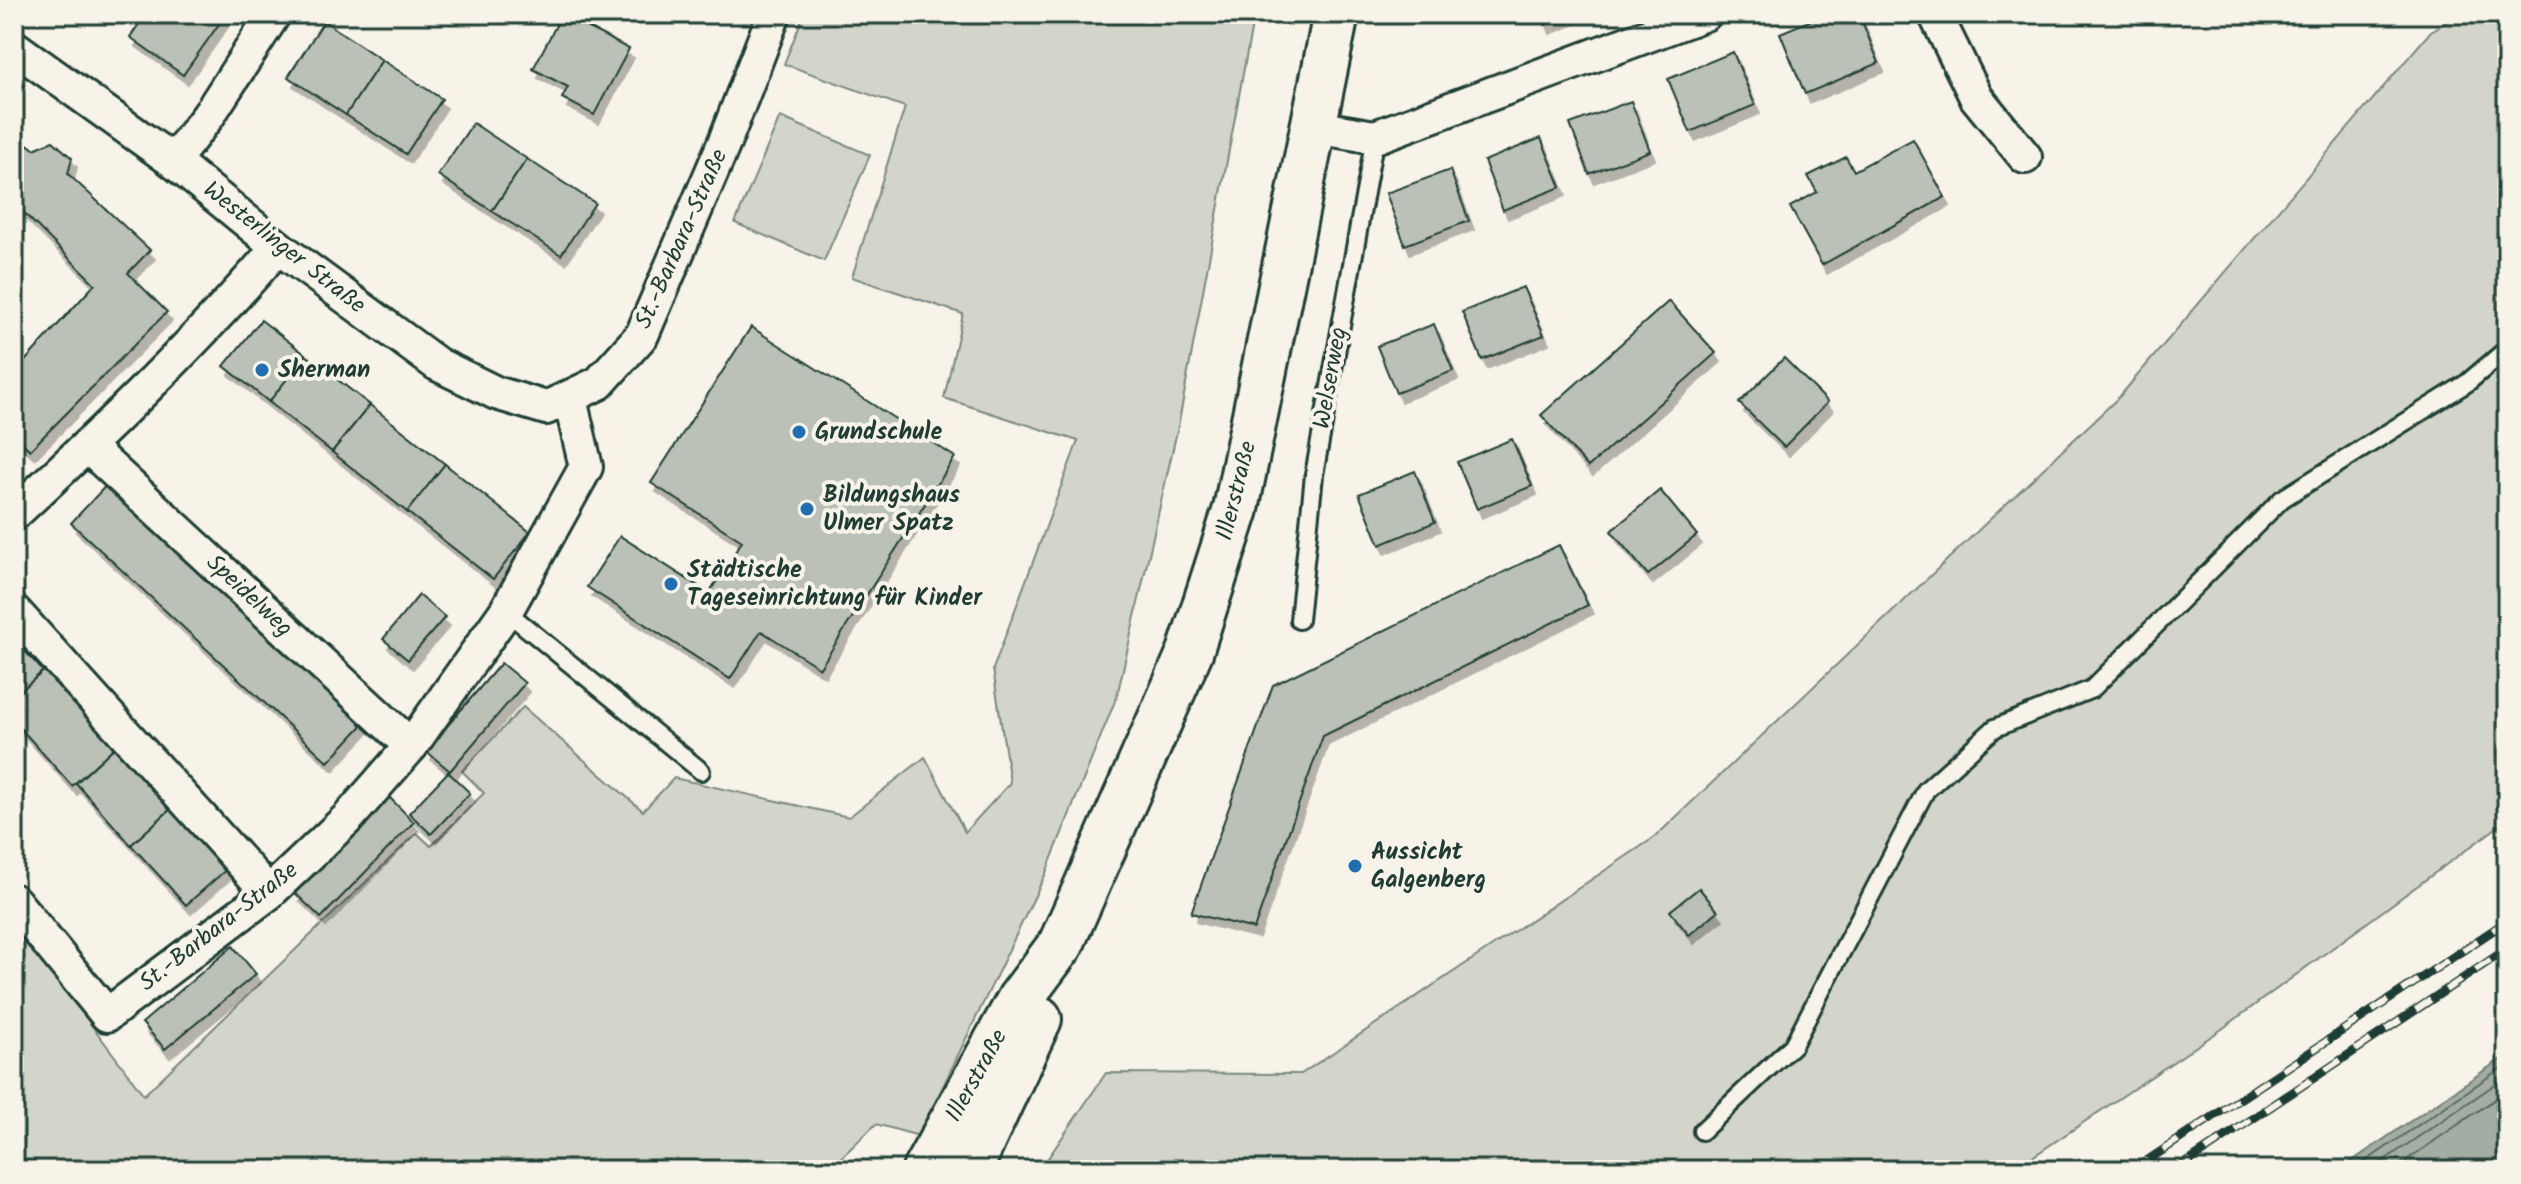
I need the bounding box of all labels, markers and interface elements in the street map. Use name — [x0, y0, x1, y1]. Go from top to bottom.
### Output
street label: St.-Barbara-Straße — [625, 143, 739, 335]
street label: Westerlinger Straße — [194, 172, 374, 324]
street label: Welserweg — [1303, 324, 1359, 432]
place label: Sherman — [278, 351, 370, 390]
marker: Sherman — [253, 361, 271, 379]
place label: Grundschule — [815, 413, 942, 452]
marker: Grundschule — [790, 423, 808, 441]
street label: Illerstraße — [1206, 437, 1268, 545]
place label: Bildungshaus Ulmer Spatz — [823, 476, 960, 543]
marker: Bildungshaus Ulmer Spatz — [798, 500, 816, 518]
street label: Speidelweg — [196, 545, 302, 647]
place label: Städtische Tageseinrichtung für Kinder — [687, 551, 983, 618]
marker: Städtische Tageseinrichtung für Kinder — [662, 575, 680, 593]
place label: Aussicht Galgenberg — [1371, 833, 1486, 900]
street label: St.-Barbara-Straße — [131, 852, 307, 1002]
marker: Aussicht Galgenberg — [1346, 857, 1364, 875]
street label: Illerstraße — [935, 1022, 1019, 1130]

